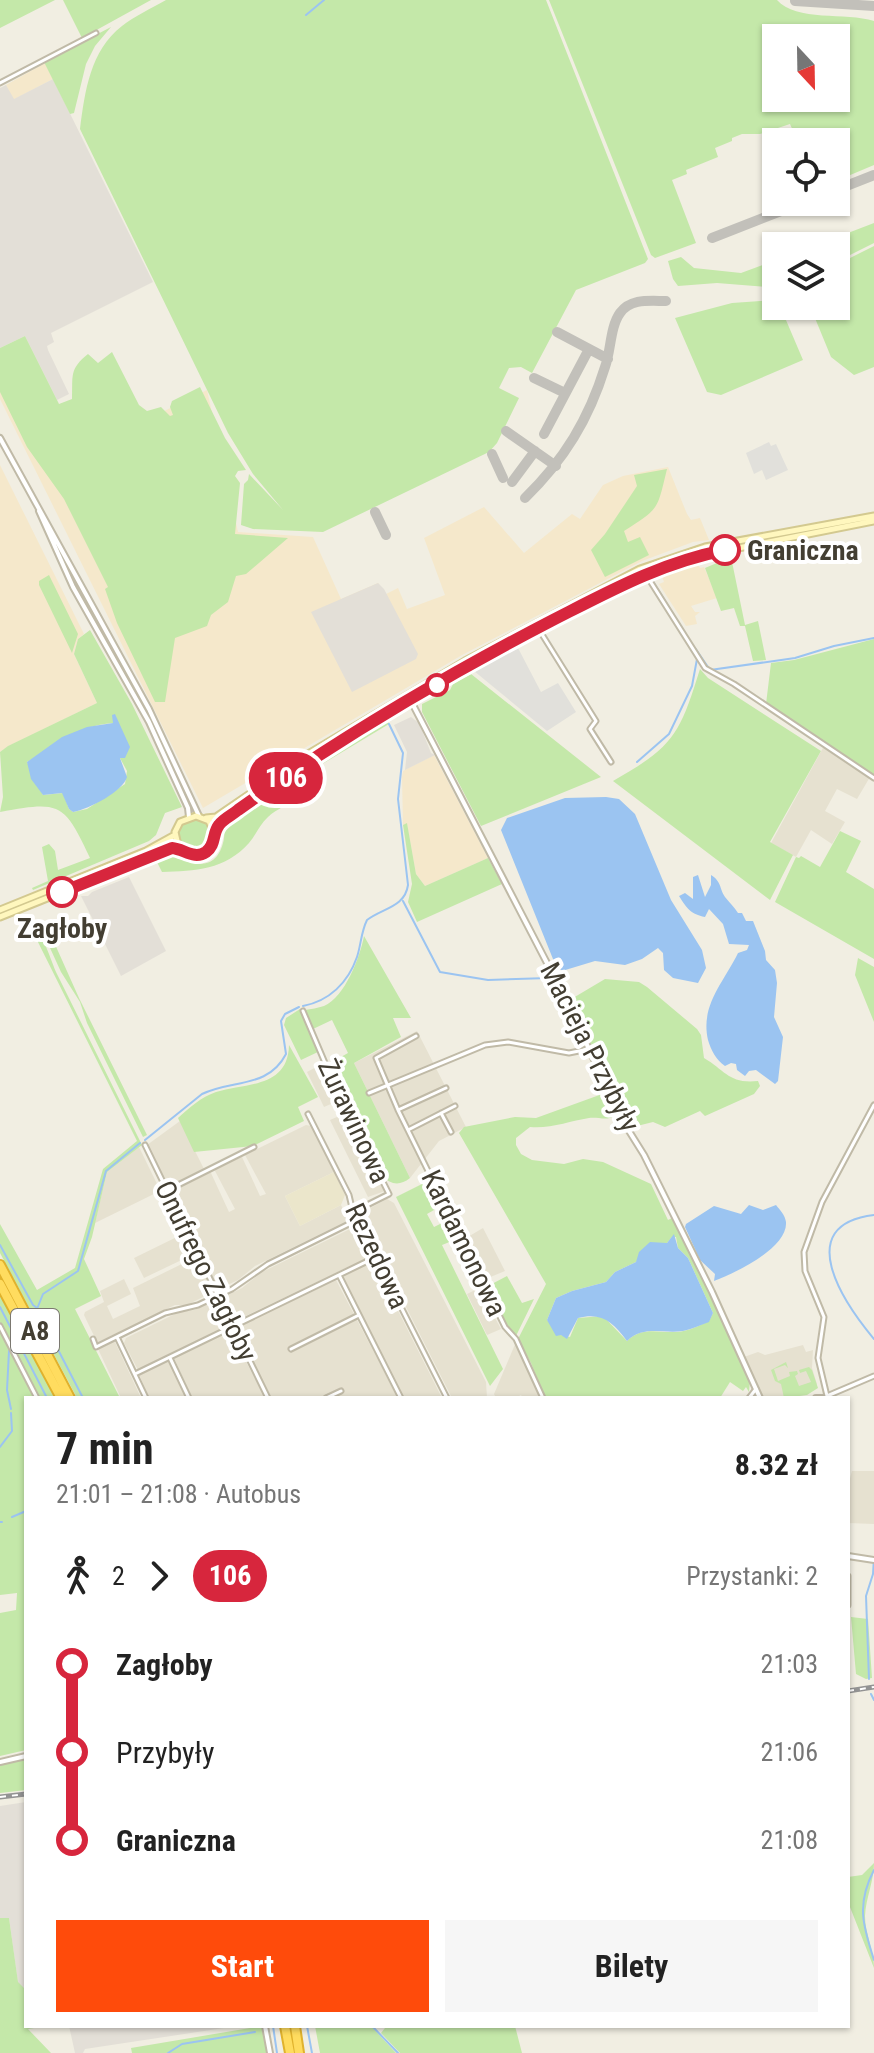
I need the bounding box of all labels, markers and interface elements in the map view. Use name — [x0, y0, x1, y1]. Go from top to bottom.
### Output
north arrow — [762, 24, 850, 112]
map controls — [762, 24, 850, 320]
button: locate — [762, 128, 850, 216]
button: layers — [762, 232, 850, 320]
place label: Graniczna — [747, 534, 859, 567]
marker: Graniczna — [710, 535, 740, 565]
unlabelled marker — [426, 674, 448, 696]
line badge: 106 — [240, 752, 332, 804]
text: 106 — [265, 761, 307, 794]
marker: Zagłoby — [47, 877, 77, 907]
place label: Zagłoby — [17, 912, 108, 945]
street label: Macieja Przybyły — [533, 957, 647, 1137]
street label: Żurawinowa — [311, 1054, 397, 1188]
street label: Kardamonowa — [414, 1164, 514, 1322]
street label: Onufrego Zagłoby — [148, 1175, 264, 1367]
street label: Rezedowa — [338, 1198, 416, 1314]
road number: A8 — [11, 1309, 59, 1353]
text: 7 min — [56, 1423, 154, 1475]
text: 8.32 zł — [735, 1447, 818, 1482]
text: 21:01 – 21:08 · Autobus — [56, 1479, 301, 1509]
icon: walk — [56, 1554, 100, 1598]
icon: forward — [137, 1554, 181, 1598]
text: 106 — [209, 1559, 251, 1592]
text: 2 — [112, 1561, 125, 1591]
text: Przystanki: 2 — [686, 1561, 818, 1591]
text: Zagłoby — [116, 1647, 213, 1682]
text: 21:03 — [761, 1649, 818, 1679]
text: Przybyły — [116, 1735, 215, 1770]
text: 21:06 — [761, 1737, 818, 1767]
text: Graniczna — [116, 1823, 236, 1858]
text: 21:08 — [761, 1825, 818, 1855]
button: Start — [56, 1920, 429, 2012]
button: Bilety — [445, 1920, 818, 2012]

